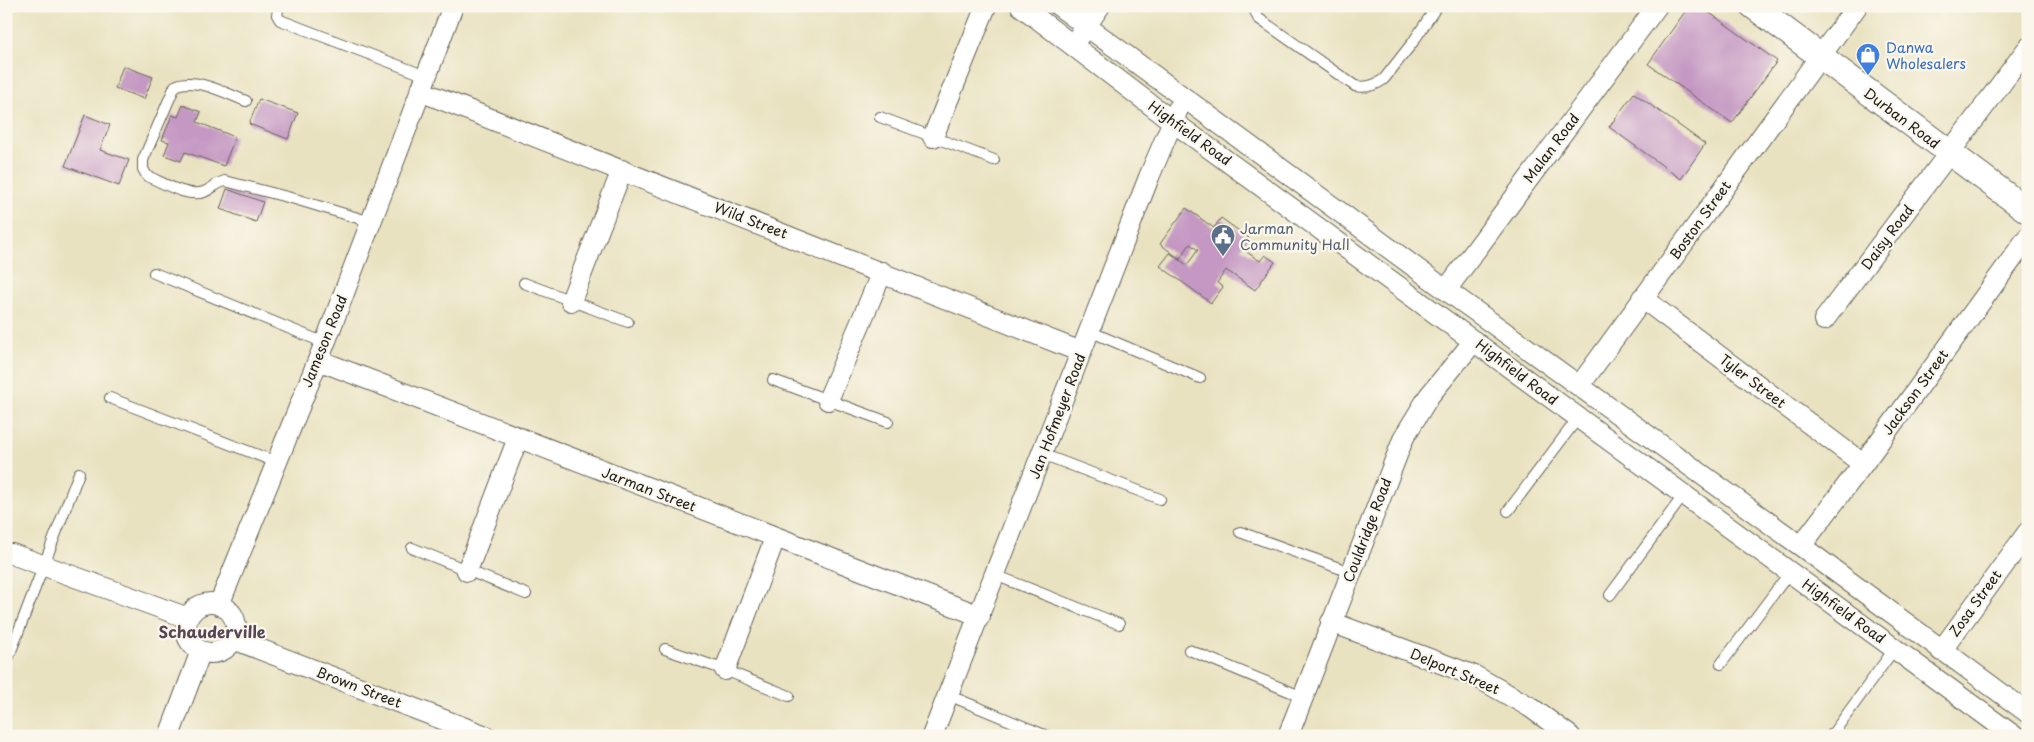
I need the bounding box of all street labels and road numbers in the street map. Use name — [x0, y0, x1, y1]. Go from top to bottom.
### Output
street label: Durban Road — [1860, 82, 1944, 154]
street label: Highfield Road — [1144, 96, 1236, 170]
street label: Malan Road — [1518, 109, 1584, 187]
street label: Boston Street — [1664, 176, 1736, 264]
street label: Wild Street — [711, 196, 791, 244]
street label: Daisy Road — [1856, 200, 1918, 274]
street label: Jameson Road — [296, 292, 352, 390]
street label: Highfield Road — [1471, 334, 1563, 410]
street label: Jackson Street — [1877, 345, 1953, 439]
street label: Tyler Street — [1715, 349, 1791, 413]
street label: Jan Hofmeyer Road — [1023, 350, 1091, 482]
street label: Jarman Street — [599, 461, 699, 517]
street label: Couldridge Road — [1337, 475, 1397, 585]
street label: Zosa Street — [1944, 565, 2007, 641]
street label: Highfield Road — [1798, 574, 1890, 648]
street label: Delport Street — [1407, 643, 1503, 699]
street label: Brown Street — [313, 661, 405, 713]

